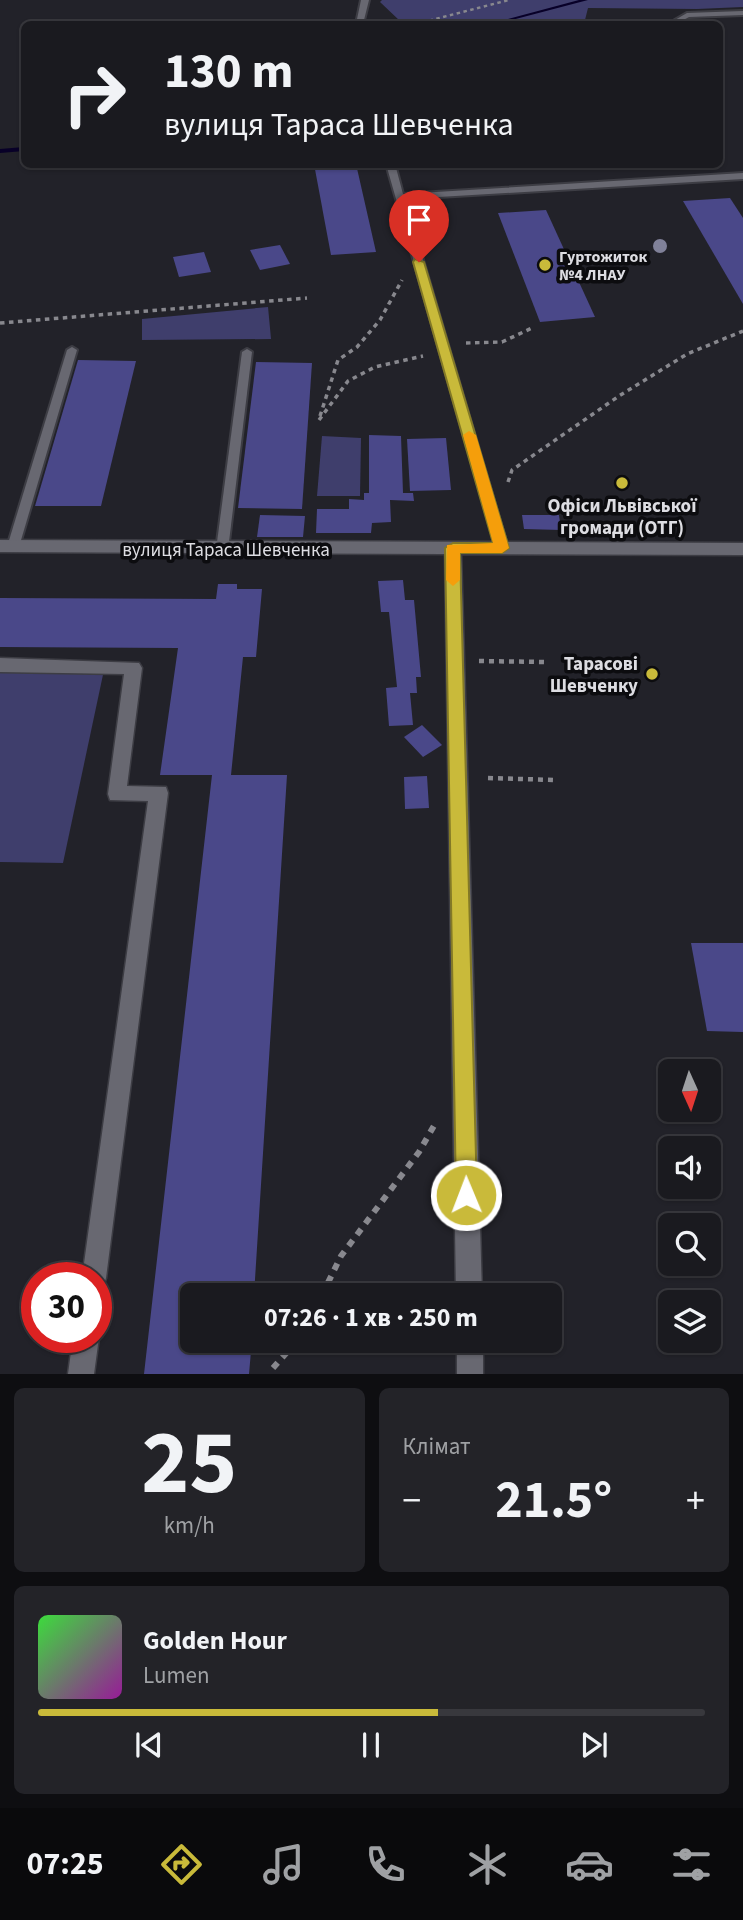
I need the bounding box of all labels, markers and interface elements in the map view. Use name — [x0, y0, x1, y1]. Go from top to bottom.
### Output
text: 130 m — [164, 37, 293, 107]
icon: right — [49, 49, 140, 140]
text: вулиця Тараса Шевченка — [164, 102, 514, 148]
pin — [389, 190, 449, 262]
icon: arrive — [400, 201, 438, 239]
place label: Гуртожиток №4 ЛНАУ — [559, 246, 647, 286]
marker: Гуртожиток №4 ЛНАУ — [537, 257, 553, 273]
marker: Офіси Львівської громади (ОТГ) — [614, 475, 630, 491]
place label: Офіси Львівської громади (ОТГ) — [548, 493, 698, 542]
street label: вулиця Тараса Шевченка — [122, 537, 330, 564]
place label: Тарасові Шевченку — [550, 651, 638, 700]
marker: Тарасові Шевченку — [644, 666, 660, 682]
north arrow — [658, 1059, 721, 1122]
map controls — [658, 1059, 721, 1353]
button: sound — [658, 1136, 721, 1199]
position arrow — [429, 1158, 503, 1232]
button: search — [658, 1213, 721, 1276]
speed limit sign: 30 — [21, 1262, 112, 1353]
button: layers — [658, 1290, 721, 1353]
text: 07:26 · 1 хв · 250 m — [264, 1299, 478, 1336]
text: 25 — [141, 1399, 237, 1528]
text: Клімат — [403, 1430, 471, 1463]
text: 21.5° — [495, 1464, 612, 1538]
text: − — [403, 1474, 421, 1528]
text: + — [686, 1474, 705, 1528]
text: km/h — [164, 1509, 215, 1542]
text: Golden Hour — [143, 1622, 287, 1659]
text: Lumen — [143, 1659, 210, 1692]
icon: previous — [130, 1726, 168, 1764]
icon: pause — [352, 1726, 390, 1764]
icon: next — [575, 1726, 613, 1764]
icon: directions — [157, 1840, 206, 1889]
icon: music — [259, 1840, 308, 1889]
icon: phone — [361, 1840, 410, 1889]
icon: climate — [463, 1840, 512, 1889]
icon: car — [565, 1840, 614, 1889]
icon: filters — [667, 1840, 716, 1889]
text: 07:25 — [27, 1841, 104, 1887]

